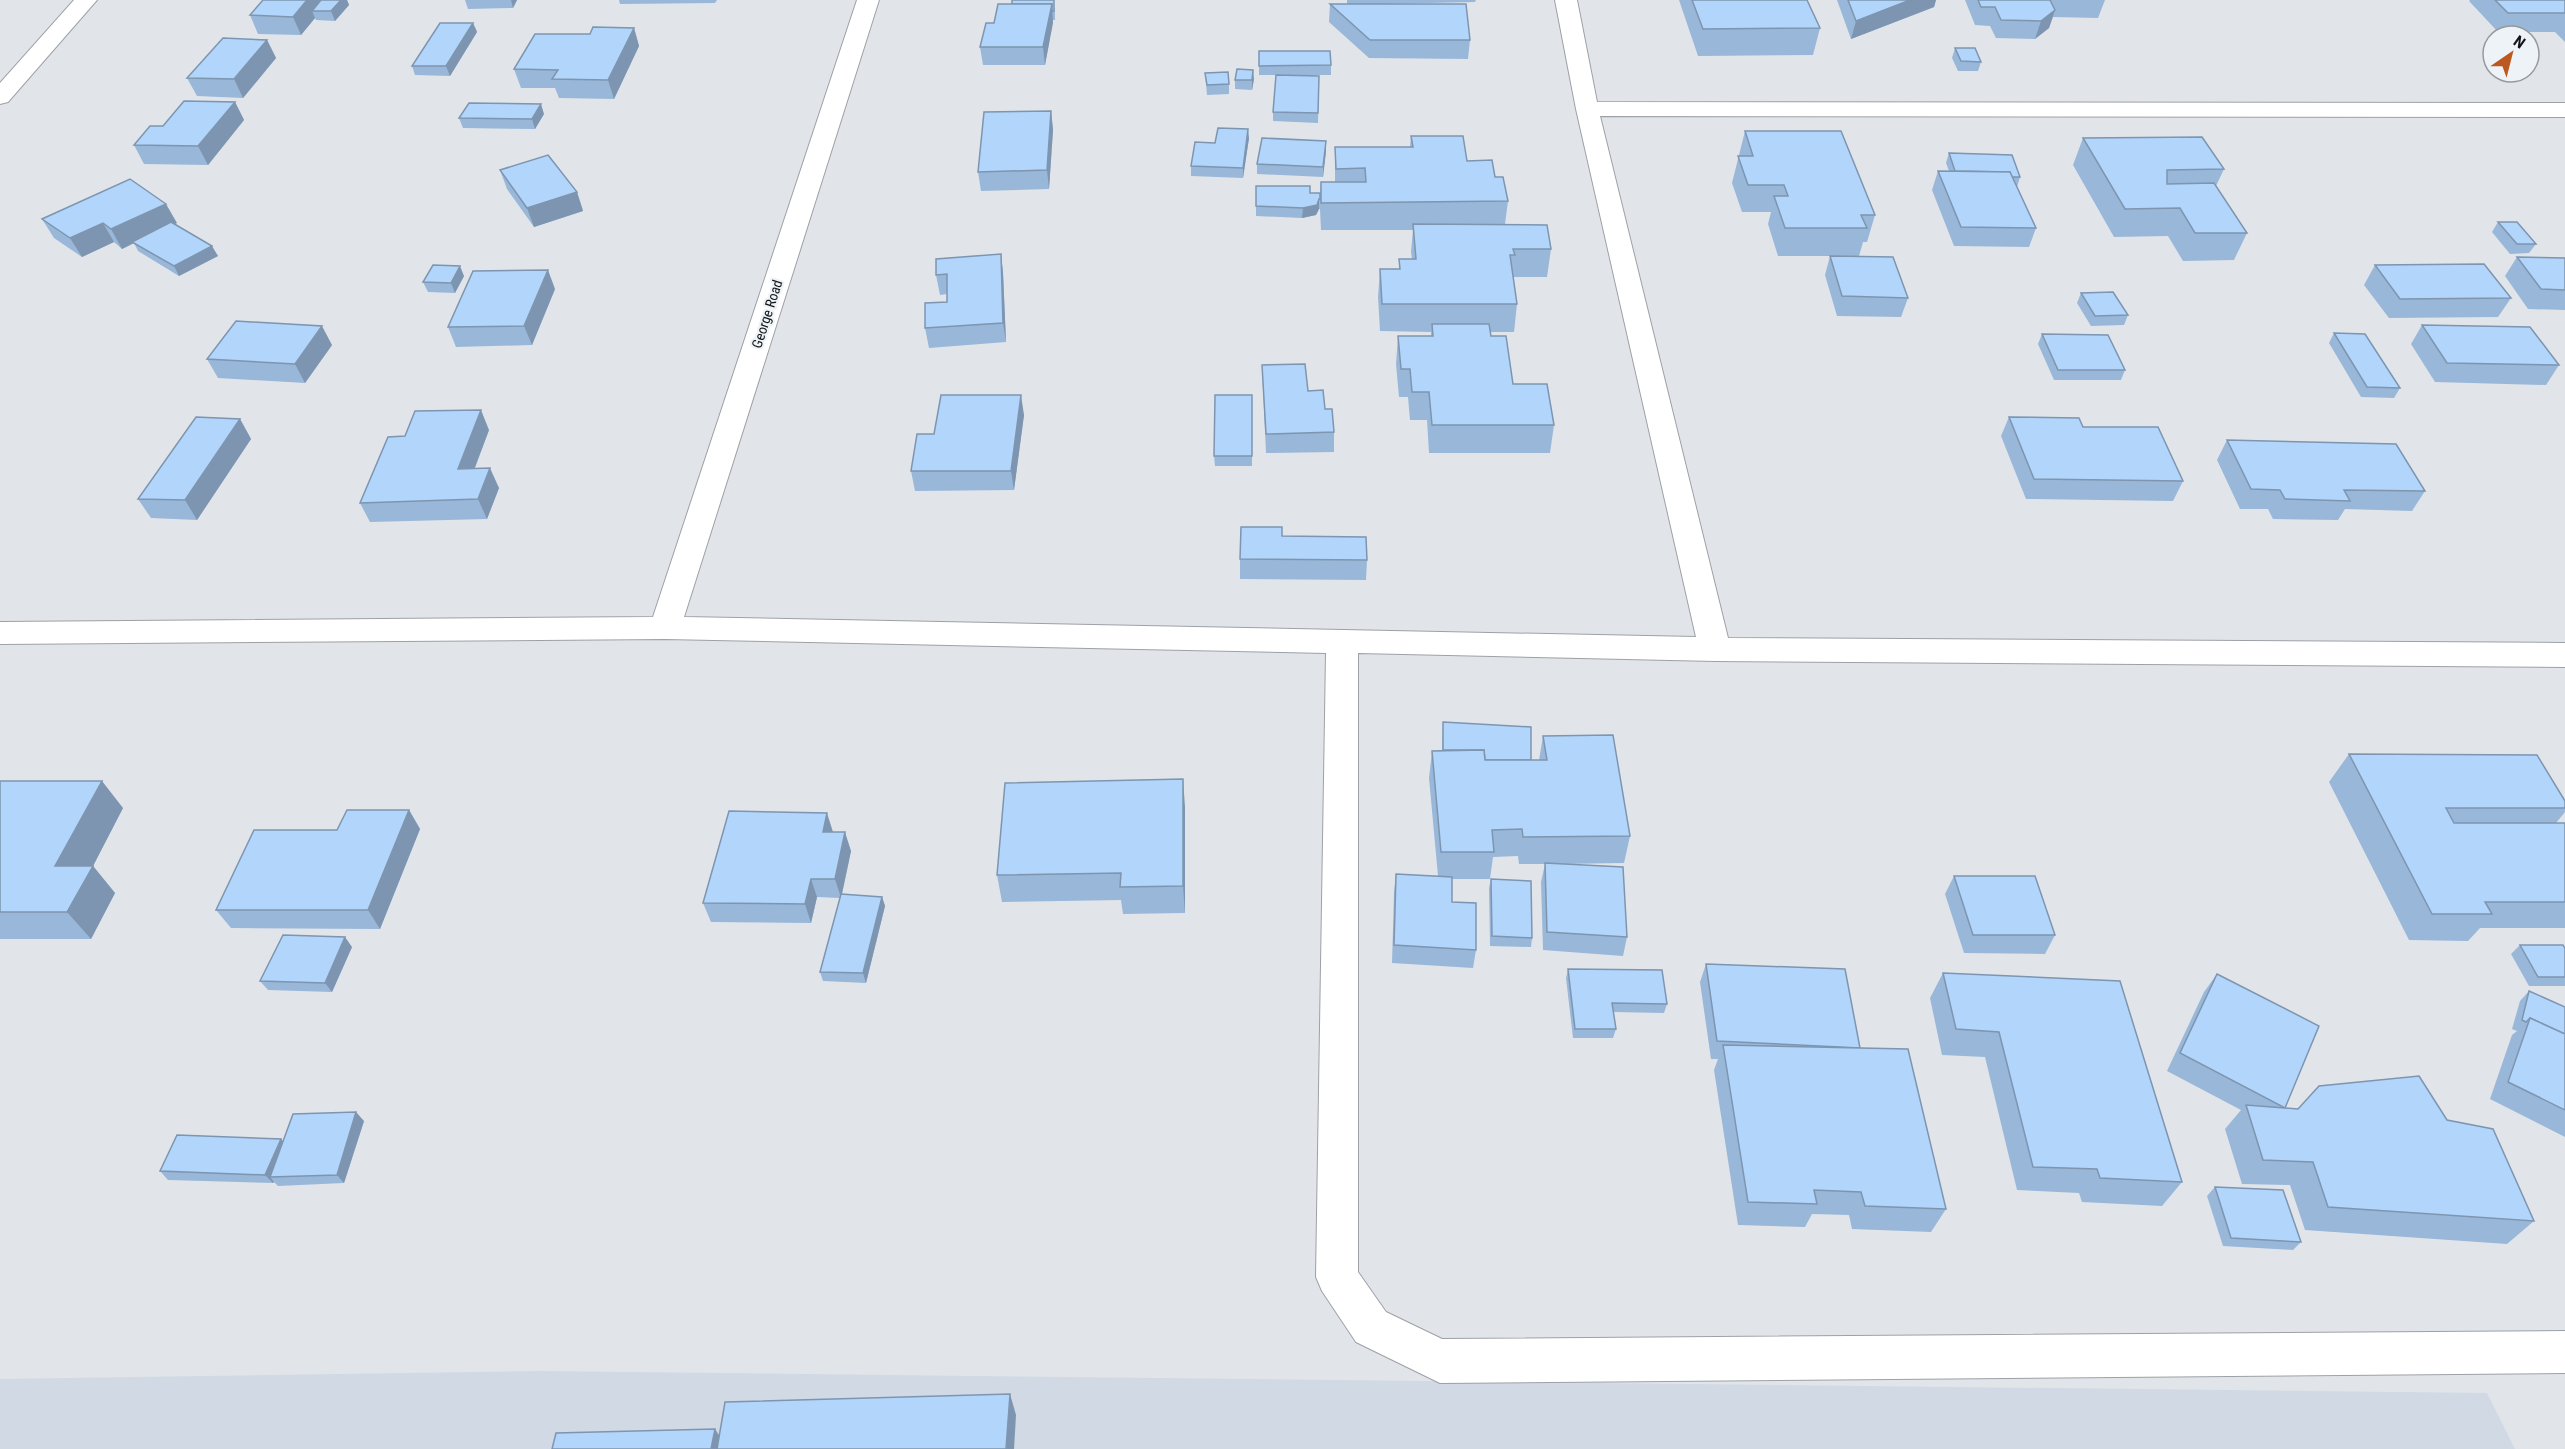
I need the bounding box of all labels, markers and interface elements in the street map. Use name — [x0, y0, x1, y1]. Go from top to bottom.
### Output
north arrow — [2481, 24, 2541, 84]
text: N — [2510, 32, 2529, 53]
street label: George Road — [748, 278, 786, 350]

